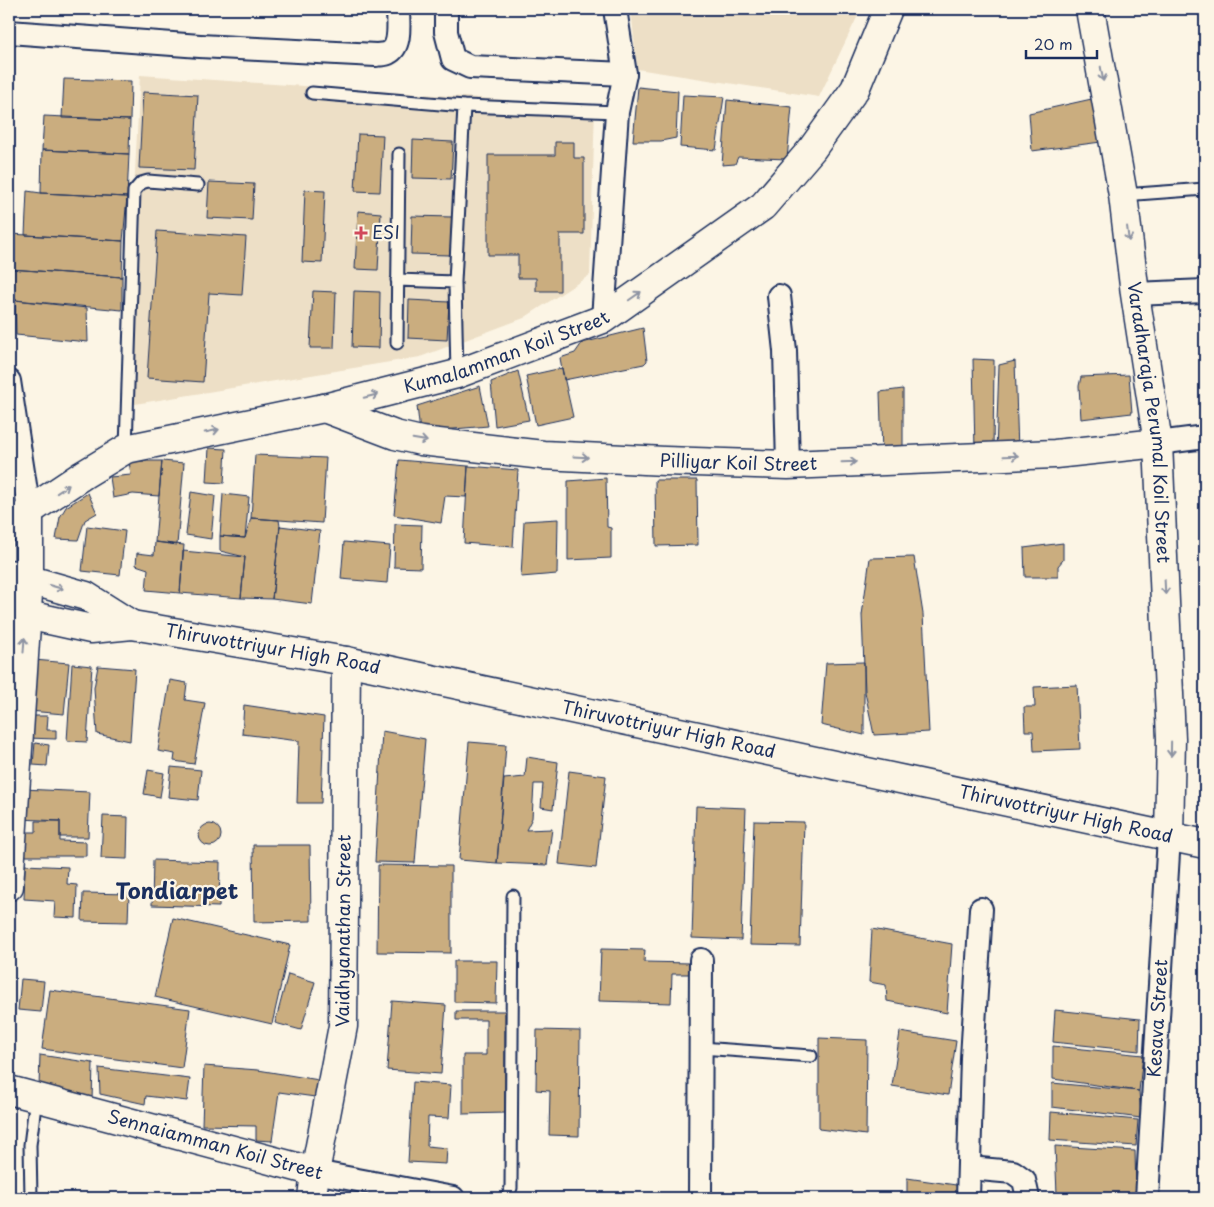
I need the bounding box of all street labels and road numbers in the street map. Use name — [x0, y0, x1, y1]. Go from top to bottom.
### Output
street label: Varadharaja Perumal Koil Street — [1122, 280, 1178, 564]
street label: Kumalamman Koil Street — [401, 303, 615, 399]
street label: Pilliyar Koil Street — [659, 446, 818, 477]
street label: Thiruvottriyur High Road — [164, 616, 383, 680]
street label: Thiruvottriyur High Road — [560, 692, 778, 764]
street label: Thiruvottriyur High Road — [957, 777, 1175, 849]
street label: Vaidhyanathan Street — [328, 834, 357, 1027]
street label: Kesava Street — [1139, 958, 1174, 1078]
street label: Sennaiamman Koil Street — [105, 1102, 326, 1185]

